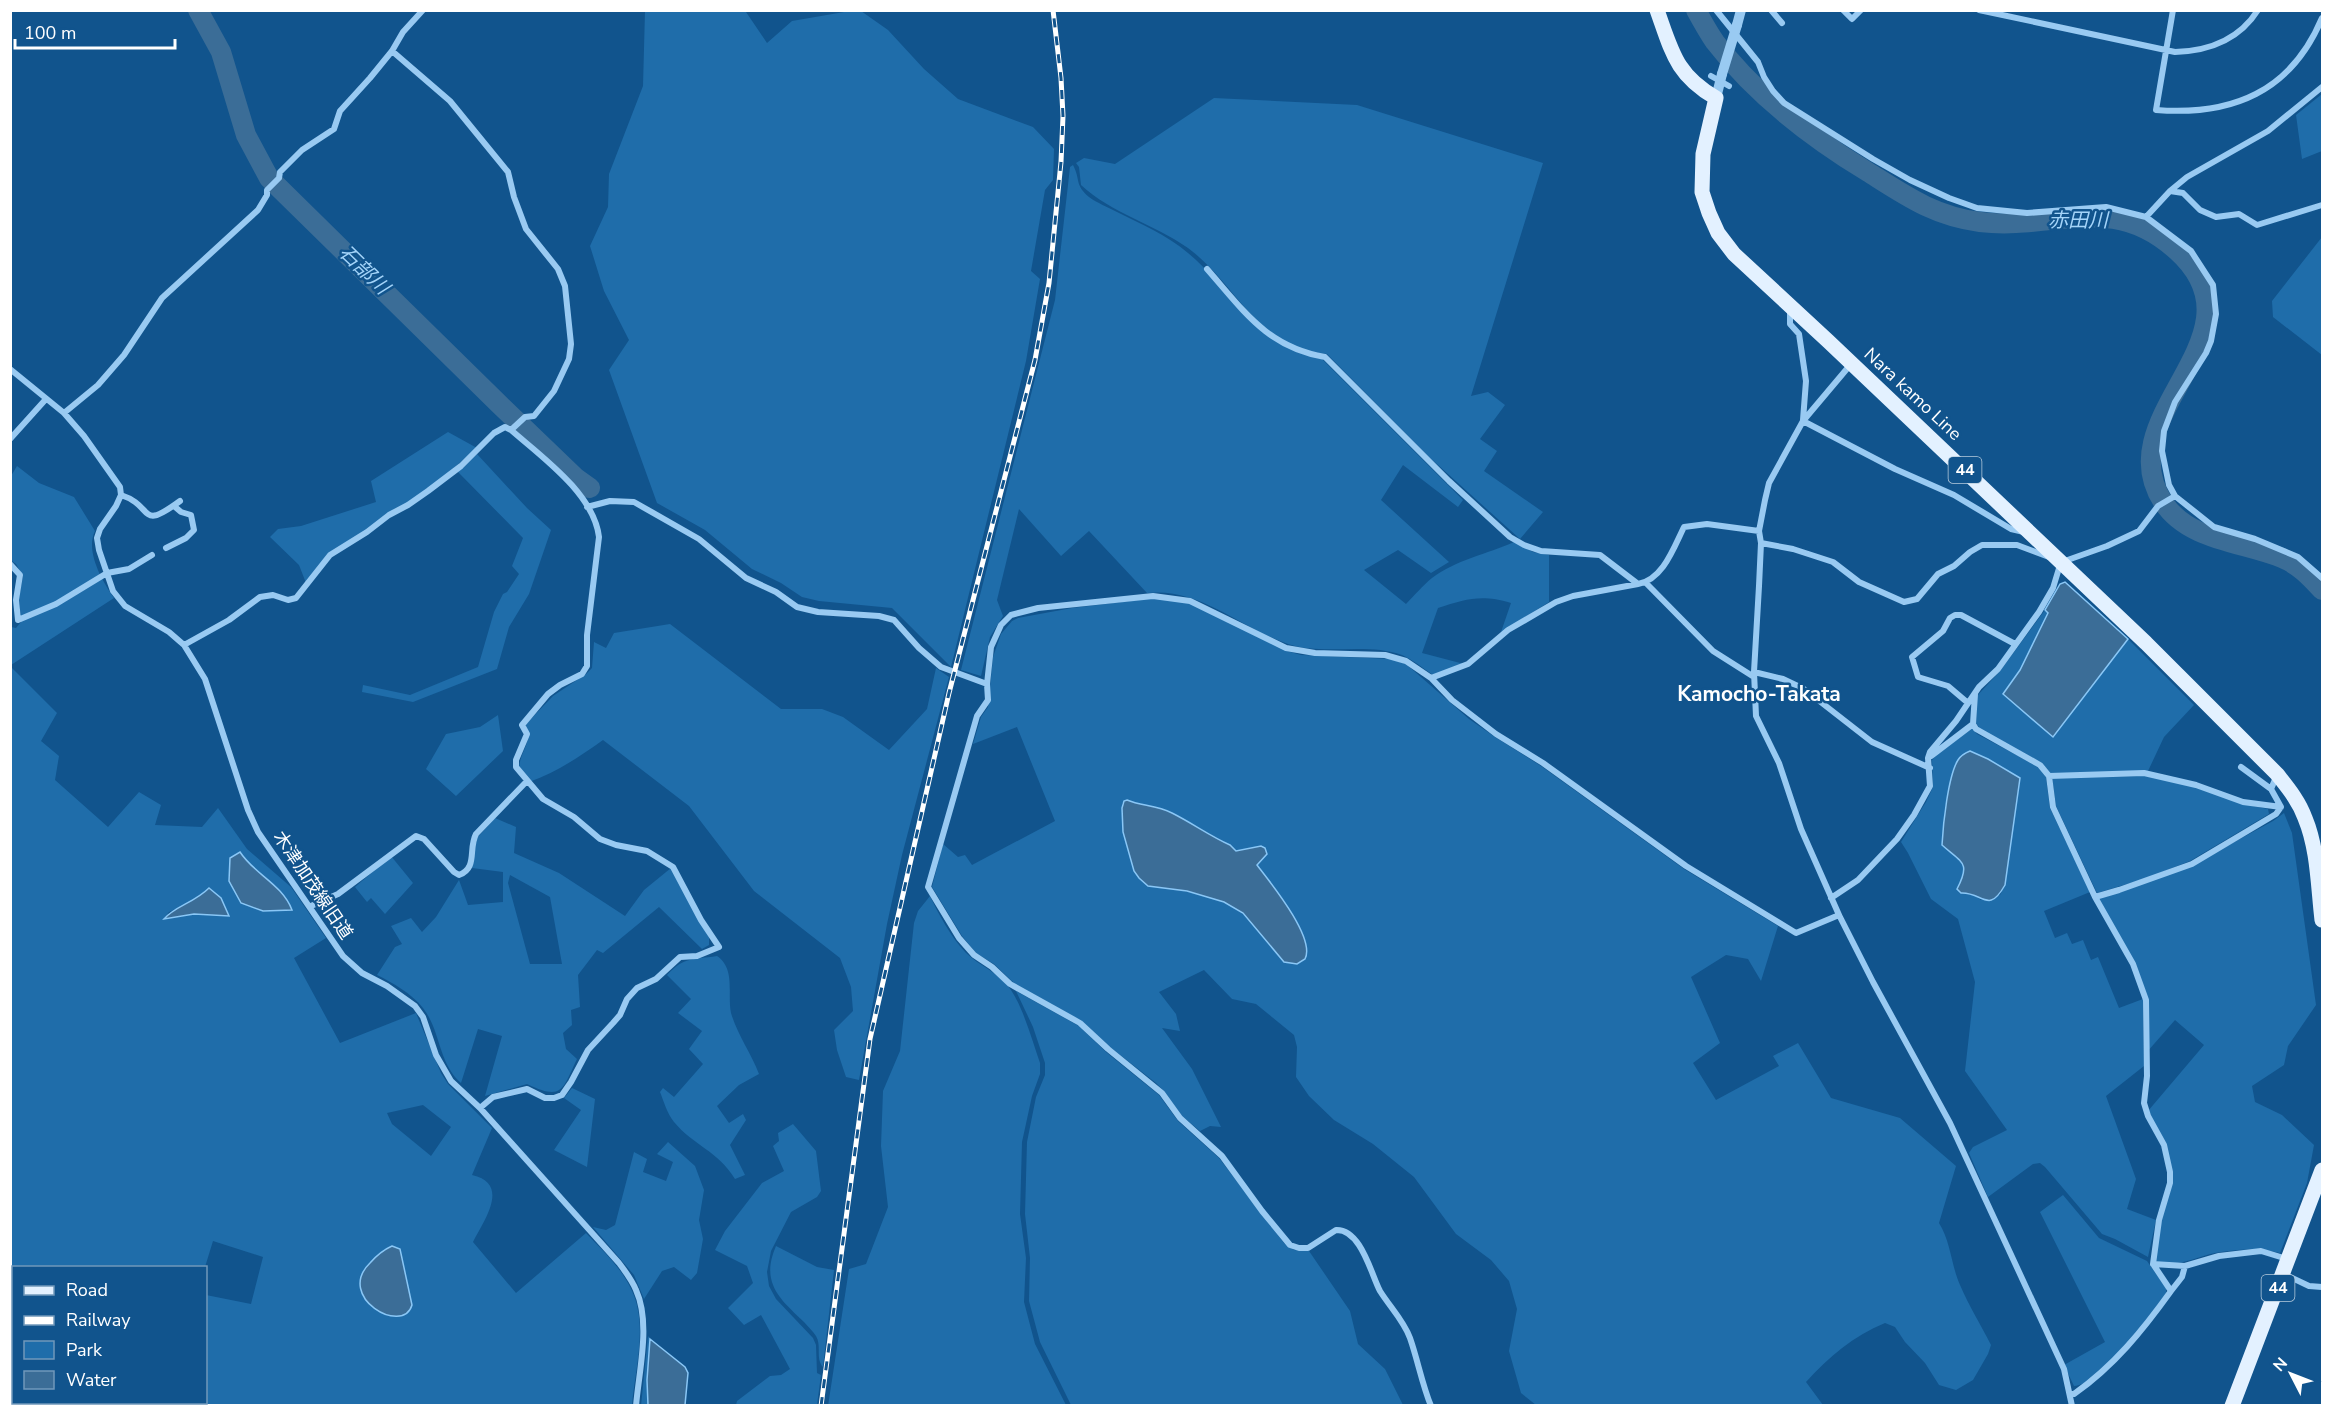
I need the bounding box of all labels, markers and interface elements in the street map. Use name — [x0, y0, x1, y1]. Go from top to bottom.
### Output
scale bar — [15, 12, 176, 50]
text: 100 m — [24, 21, 76, 45]
water label: 赤田川 — [2048, 207, 2110, 234]
water label: 石部川 — [333, 239, 396, 302]
street label: Nara kamo Line — [1859, 342, 1967, 446]
road number: 44 — [1948, 457, 1982, 483]
district label: Kamocho-Takata — [1677, 680, 1841, 708]
street label: 木津加茂線旧道 — [268, 826, 358, 944]
legend — [12, 1266, 207, 1404]
road number: 44 — [2262, 1275, 2294, 1301]
text: Road — [66, 1278, 108, 1302]
text: Railway — [66, 1308, 131, 1332]
text: Park — [66, 1338, 103, 1362]
north arrow — [2261, 1344, 2321, 1404]
text: N — [2268, 1353, 2293, 1376]
text: Water — [66, 1368, 117, 1392]

